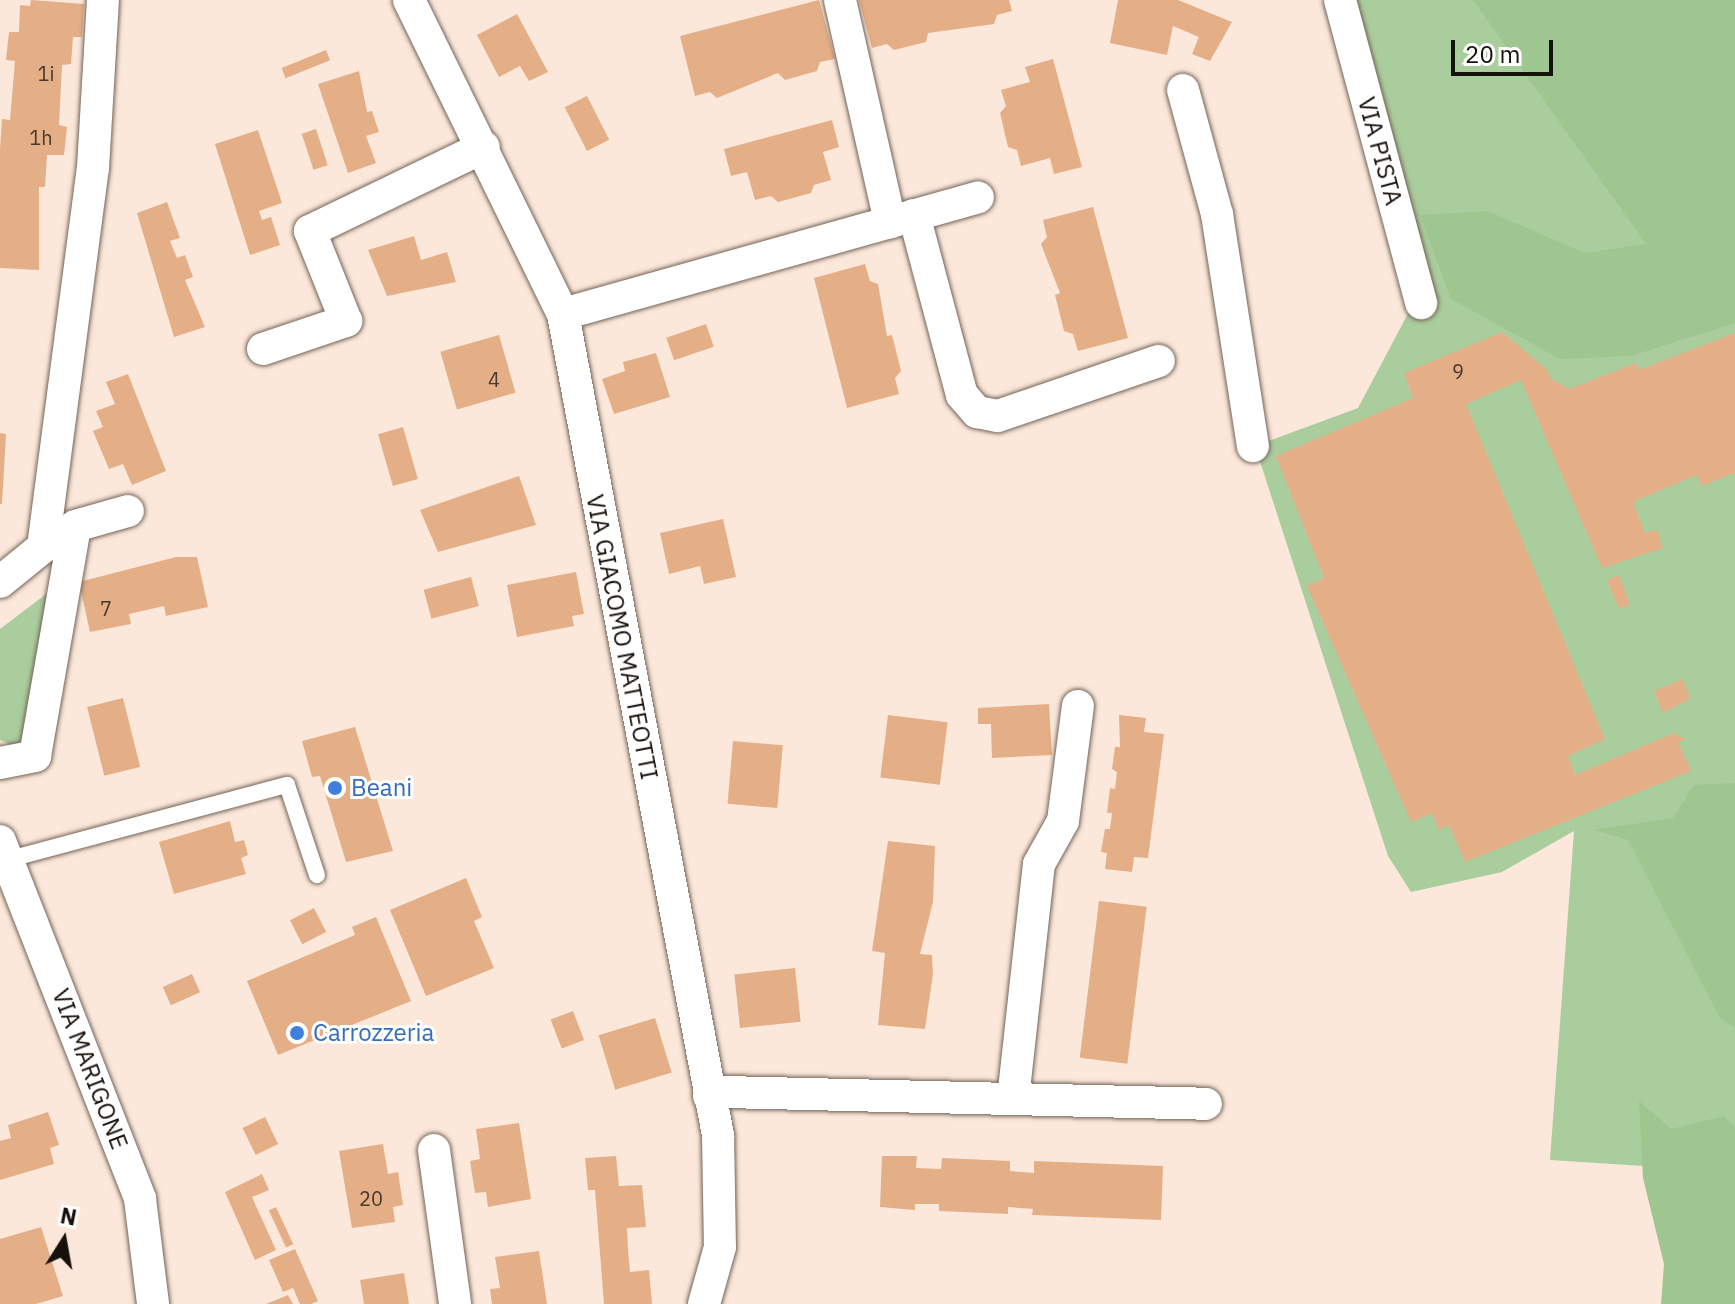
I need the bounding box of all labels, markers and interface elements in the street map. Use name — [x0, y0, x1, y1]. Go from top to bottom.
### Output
scale bar — [1455, 24, 1557, 74]
text: 20 m — [1465, 38, 1520, 70]
house number: 1i — [38, 61, 54, 85]
street label: VIA PISTA — [1352, 94, 1408, 208]
house number: 1h — [29, 125, 53, 149]
house number: 9 — [1452, 359, 1464, 383]
house number: 4 — [488, 367, 500, 391]
street label: VIA GIACOMO MATTEOTTI — [580, 492, 664, 782]
house number: 7 — [100, 596, 112, 620]
place label: Beani — [351, 774, 412, 802]
marker: Beani — [326, 779, 344, 797]
street label: VIA MARIGONE — [46, 985, 134, 1153]
place label: Carrozzeria — [313, 1019, 434, 1047]
marker: Carrozzeria — [288, 1024, 306, 1042]
house number: 20 — [359, 1186, 383, 1210]
north arrow — [24, 1200, 104, 1280]
text: N — [58, 1200, 79, 1232]

